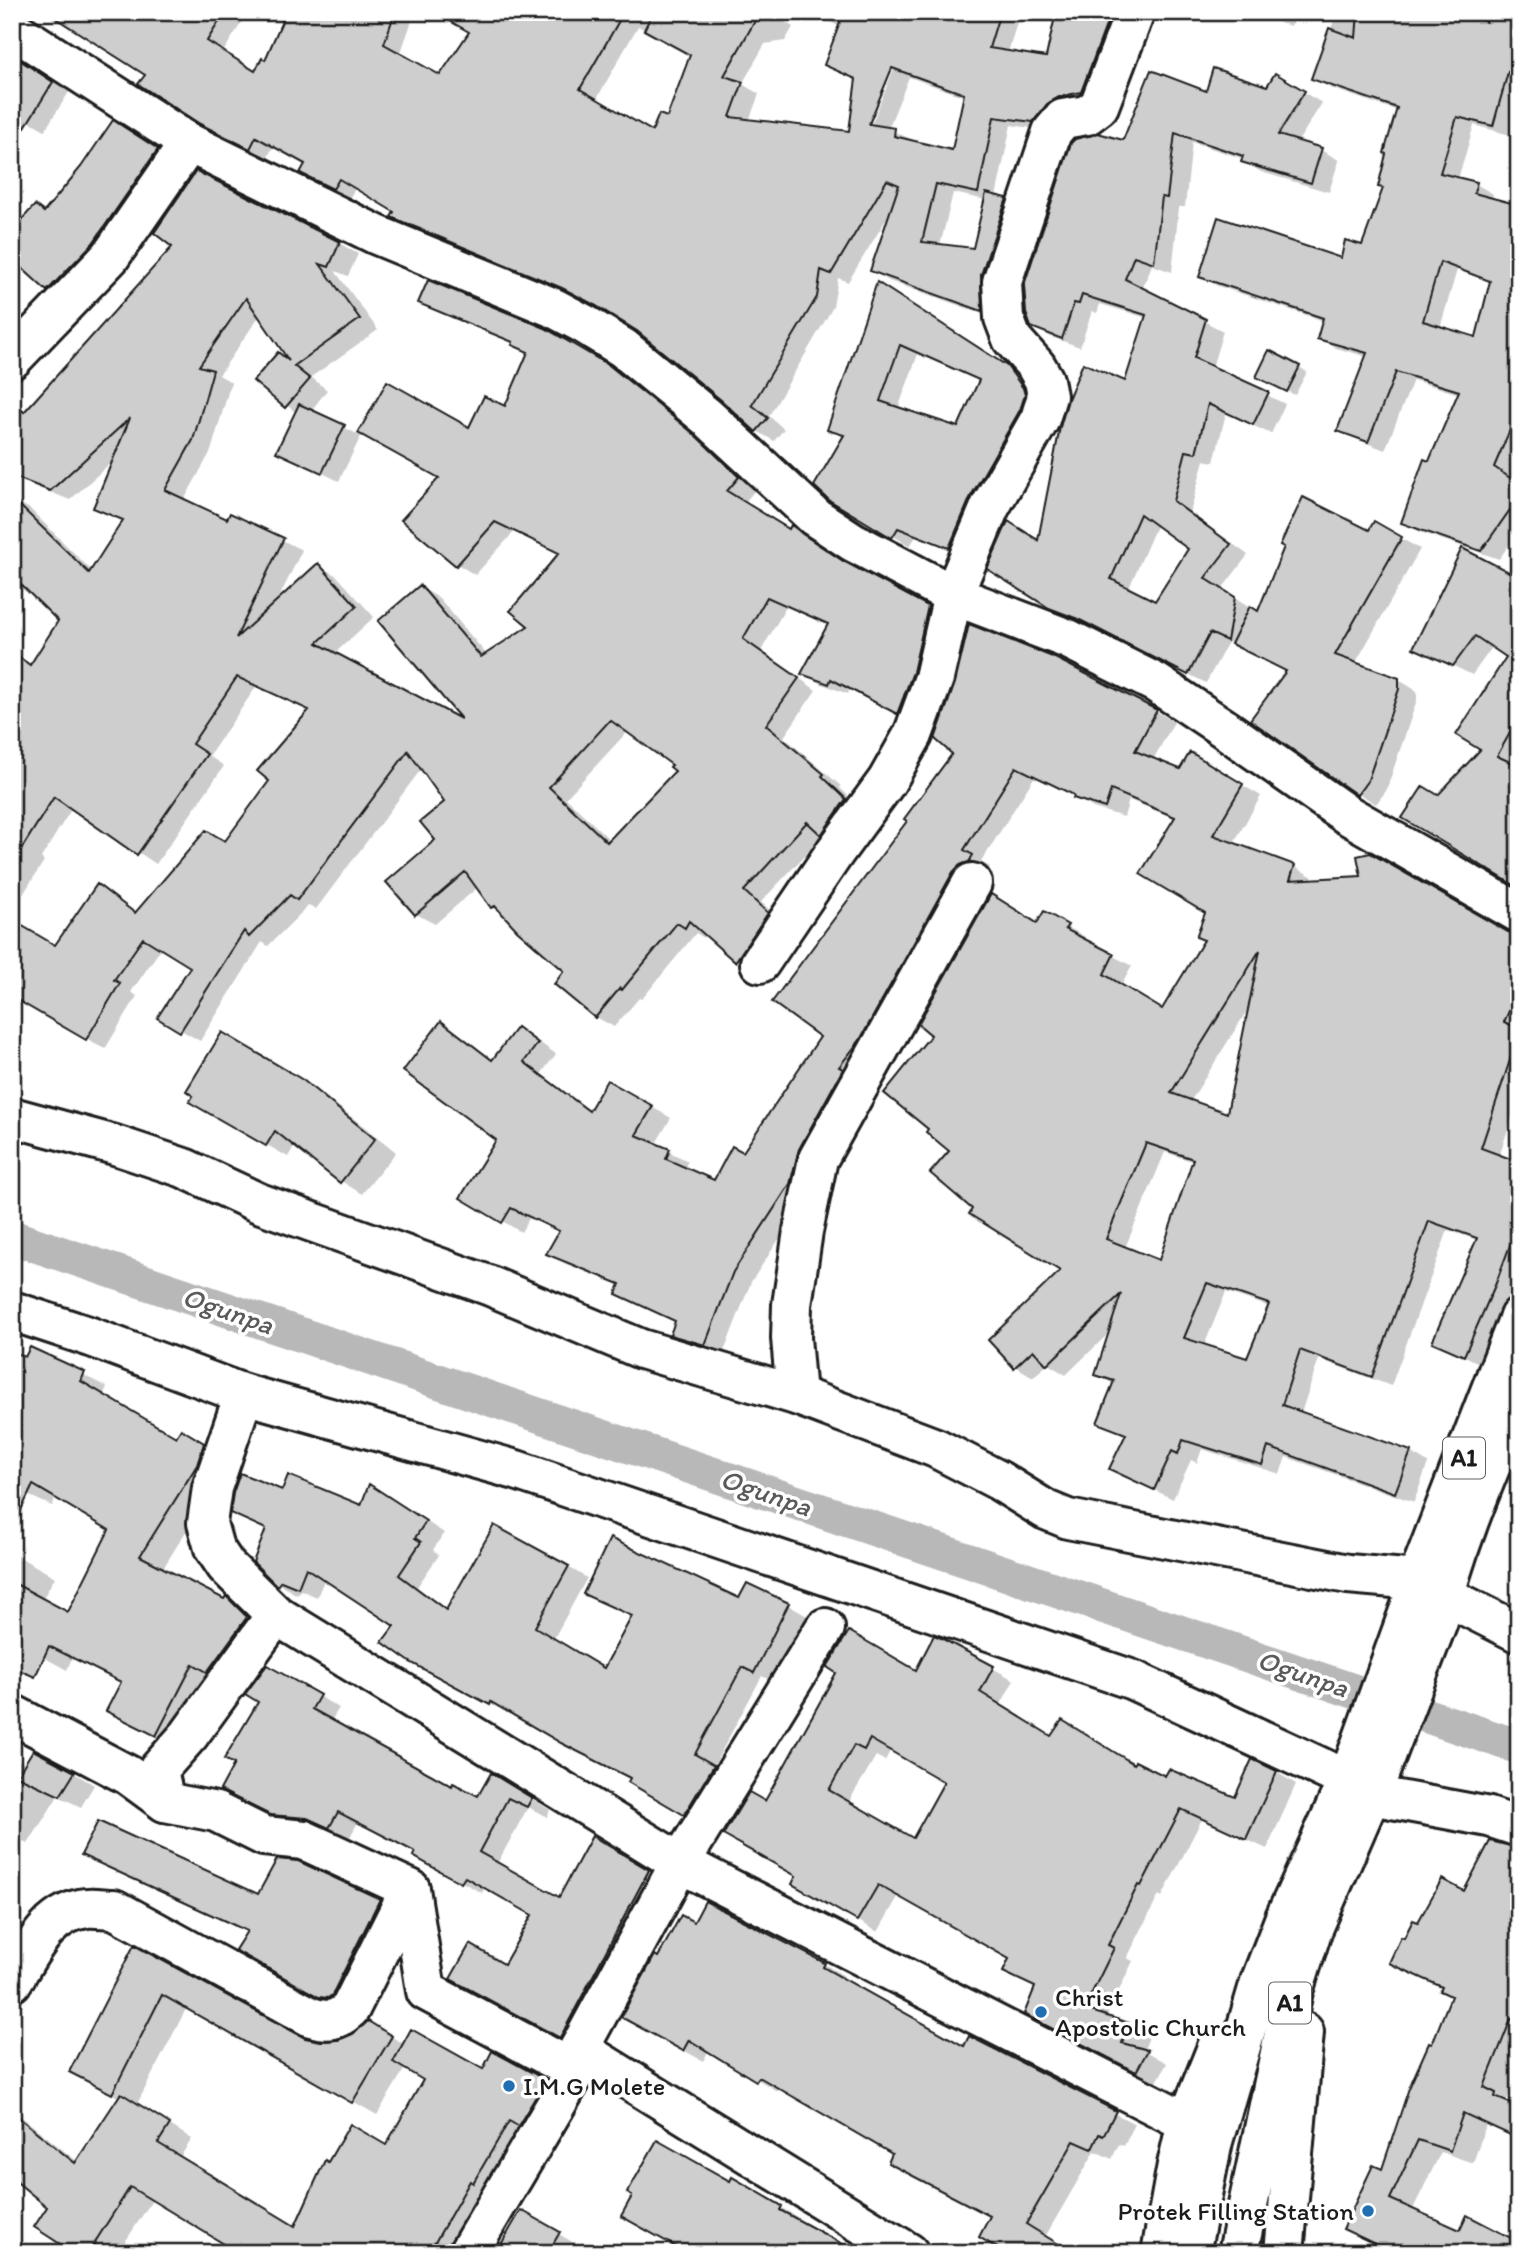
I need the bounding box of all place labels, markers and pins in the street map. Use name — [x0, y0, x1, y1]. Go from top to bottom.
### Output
place label: Christ Apostolic Church — [1055, 1981, 1246, 2043]
marker: Christ Apostolic Church — [1033, 2004, 1049, 2020]
place label: I.M.G Molete — [523, 2070, 665, 2102]
marker: I.M.G Molete — [501, 2078, 517, 2094]
place label: Protek Filling Station — [1117, 2195, 1354, 2227]
marker: Protek Filling Station — [1360, 2203, 1376, 2219]

